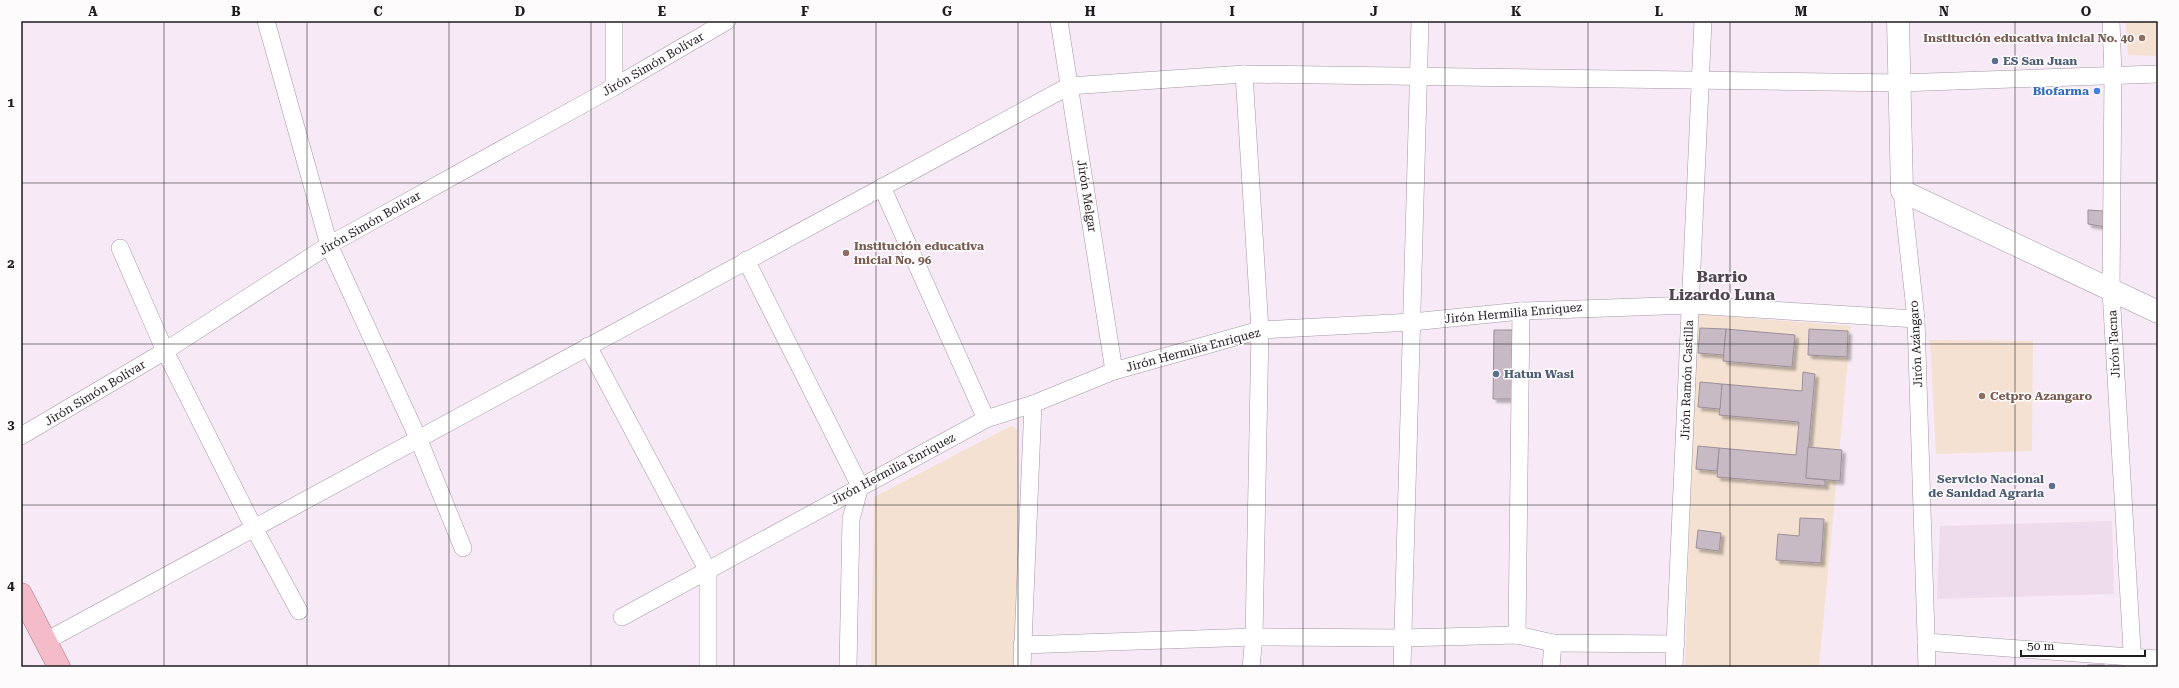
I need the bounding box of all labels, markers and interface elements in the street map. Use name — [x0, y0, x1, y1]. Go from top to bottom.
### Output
text: A — [88, 4, 98, 19]
text: B — [231, 4, 241, 19]
text: C — [373, 4, 383, 19]
text: D — [515, 4, 525, 19]
text: E — [658, 4, 666, 19]
text: F — [801, 4, 809, 19]
text: G — [942, 4, 952, 19]
text: H — [1085, 4, 1096, 19]
text: I — [1229, 4, 1235, 19]
text: J — [1370, 4, 1378, 19]
text: K — [1511, 4, 1522, 19]
text: L — [1655, 4, 1663, 19]
text: M — [1795, 4, 1808, 19]
text: N — [1939, 4, 1949, 19]
text: O — [2081, 4, 2092, 19]
street label: Jirón Simón Bolívar — [600, 29, 706, 99]
place label: Institución educativa inicial No. 40 — [1923, 31, 2134, 45]
marker: Institución educativa inicial No. 40 — [2137, 33, 2147, 43]
place label: ES San Juan — [2003, 54, 2077, 68]
marker: ES San Juan — [1990, 56, 2000, 66]
place label: Biofarma — [2033, 84, 2089, 98]
marker: Biofarma — [2092, 86, 2102, 96]
text: 1 — [7, 95, 15, 110]
street label: Jirón Melgar — [1074, 159, 1100, 233]
street label: Jirón Simón Bolívar — [317, 188, 423, 258]
place label: Institución educativa inicial No. 96 — [854, 239, 984, 267]
marker: Institución educativa inicial No. 96 — [841, 248, 851, 258]
text: 2 — [7, 256, 15, 271]
district label: Barrio Lizardo Luna — [1669, 267, 1776, 304]
street label: Jirón Hermilia Enriquez — [1444, 300, 1583, 326]
street label: Jirón Azángaro — [1907, 300, 1925, 388]
street label: Jirón Tacna — [2105, 309, 2123, 378]
street label: Jirón Ramón Castilla — [1678, 319, 1696, 440]
street label: Jirón Hermilia Enriquez — [1124, 325, 1262, 375]
street label: Jirón Simón Bolívar — [42, 357, 148, 429]
place label: Hatun Wasi — [1504, 367, 1574, 381]
marker: Hatun Wasi — [1491, 369, 1501, 379]
place label: Cetpro Azangaro — [1990, 389, 2092, 403]
marker: Cetpro Azangaro — [1977, 391, 1987, 401]
text: 3 — [7, 417, 15, 432]
street label: Jirón Hermilia Enriquez — [829, 430, 958, 508]
place label: Servicio Nacional de Sanidad Agraria — [1928, 472, 2044, 500]
marker: Servicio Nacional de Sanidad Agraria — [2047, 481, 2057, 491]
text: 4 — [7, 578, 15, 593]
scale bar — [2021, 632, 2145, 658]
text: 50 m — [2027, 639, 2054, 653]

